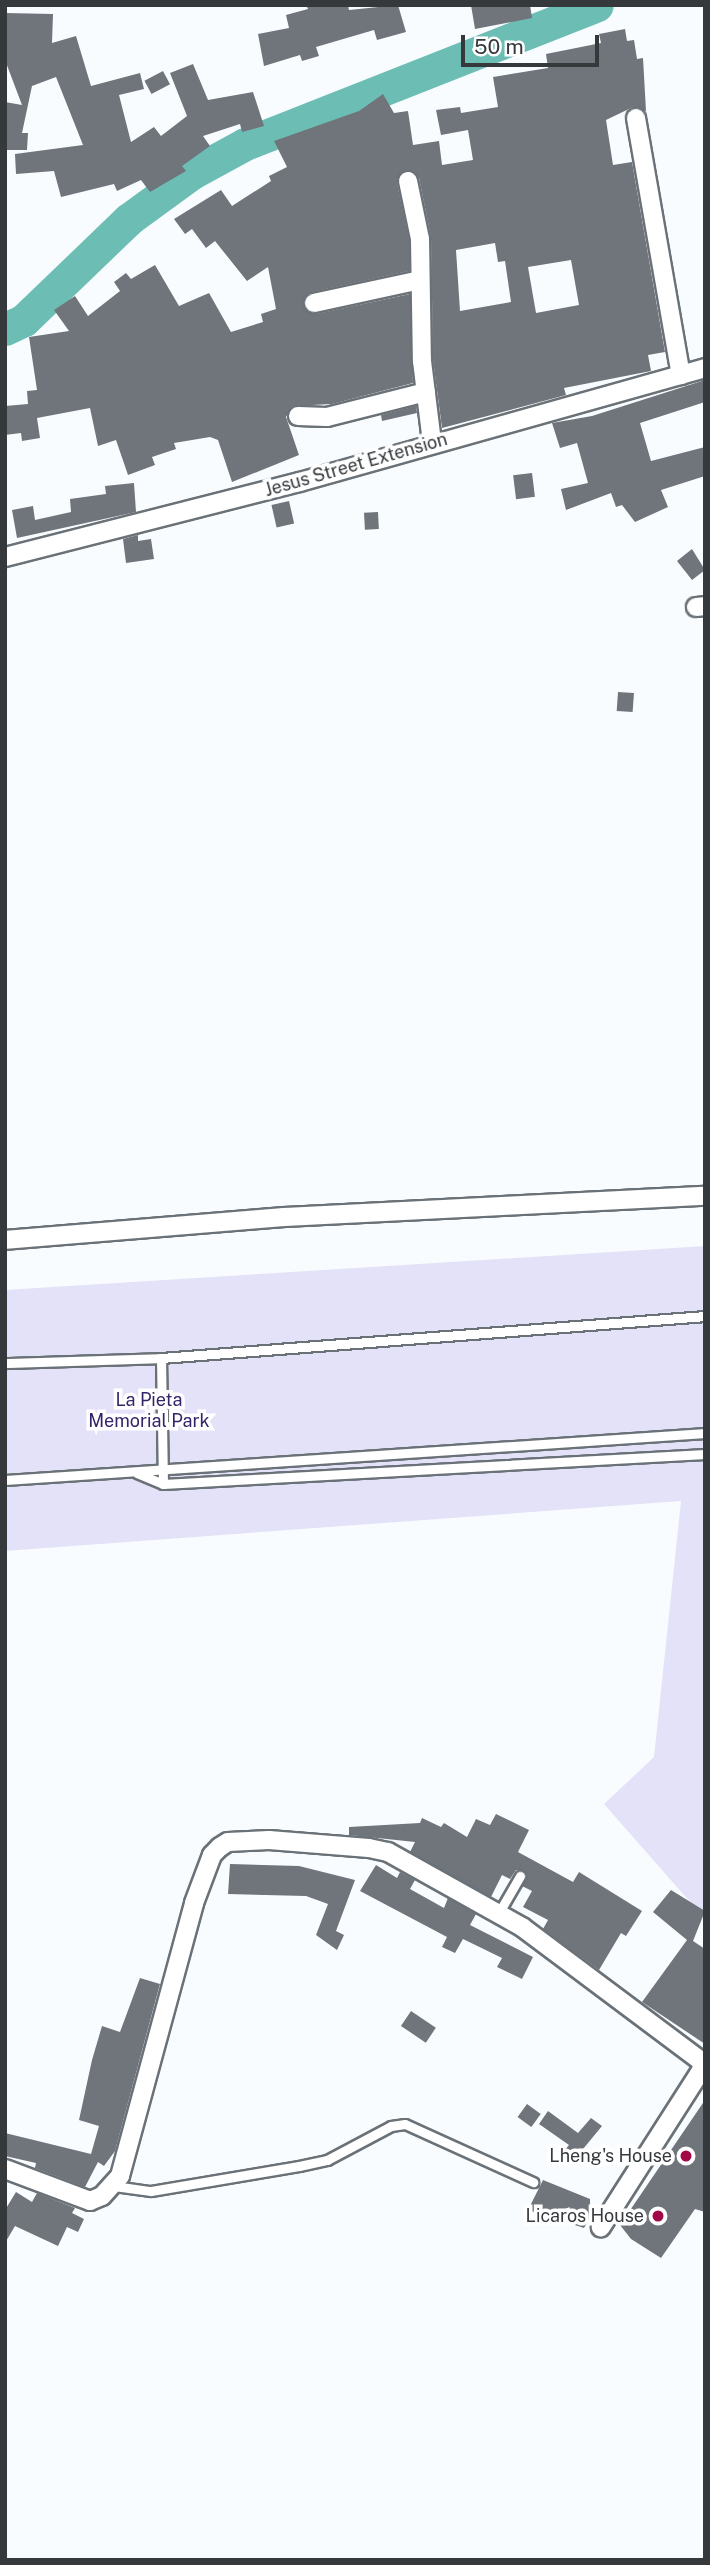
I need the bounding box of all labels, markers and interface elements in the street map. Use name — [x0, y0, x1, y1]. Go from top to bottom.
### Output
scale bar — [465, 21, 603, 65]
text: 50 m — [474, 34, 524, 59]
street label: Jesus Street Extension — [262, 429, 450, 501]
park label: La Pieta Memorial Park — [88, 1390, 210, 1432]
place label: Lheng's House — [549, 2145, 672, 2167]
marker: Lheng's House — [678, 2148, 694, 2164]
place label: Licaros House — [525, 2205, 644, 2227]
marker: Licaros House — [650, 2208, 666, 2224]

